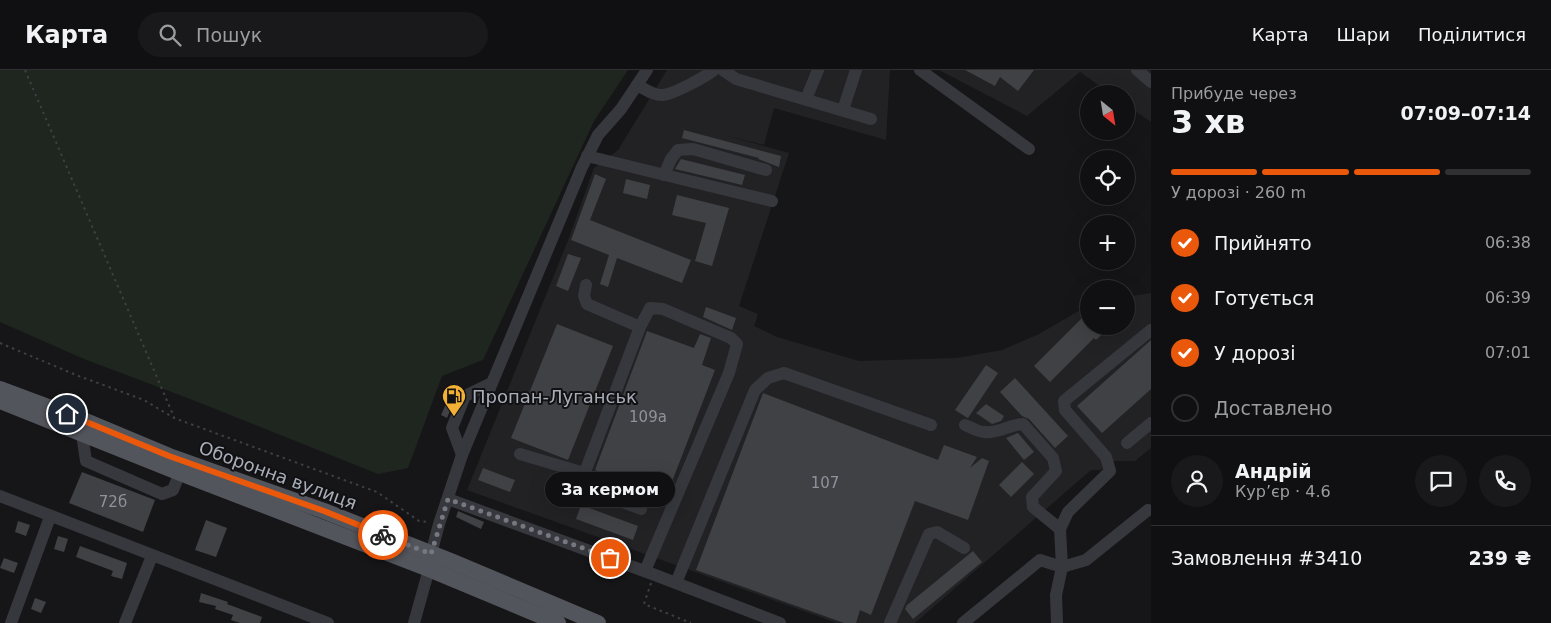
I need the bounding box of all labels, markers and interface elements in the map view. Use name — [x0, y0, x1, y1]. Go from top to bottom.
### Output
search box — [138, 12, 488, 57]
text: Карта — [25, 21, 108, 49]
icon: search — [156, 21, 184, 49]
text: Пошук — [196, 24, 262, 46]
text: Карта — [1252, 24, 1308, 45]
text: Шари — [1336, 24, 1390, 45]
text: Поділитися — [1418, 24, 1526, 45]
text: Прибуде через — [1171, 84, 1297, 103]
north arrow — [1080, 85, 1135, 140]
map controls — [1080, 85, 1135, 335]
text: 07:09–07:14 — [1401, 102, 1531, 124]
text: 3 хв — [1171, 103, 1245, 141]
button: locate — [1080, 150, 1135, 205]
text: У дорозі · 260 m — [1171, 183, 1306, 202]
button: + — [1080, 215, 1135, 270]
icon: check — [1171, 229, 1199, 257]
text: Прийнято — [1214, 232, 1312, 254]
text: 06:38 — [1485, 233, 1531, 252]
button: − — [1080, 280, 1135, 335]
icon: check — [1171, 284, 1199, 312]
text: Готується — [1214, 287, 1314, 309]
text: 06:39 — [1485, 288, 1531, 307]
icon: check — [1171, 339, 1199, 367]
text: У дорозі — [1214, 342, 1295, 364]
text: 07:01 — [1485, 343, 1531, 362]
fuel station icon: Пропан-Луганськ — [441, 383, 467, 417]
place label: Пропан-Луганськ — [472, 386, 637, 407]
pin — [46, 393, 88, 435]
text: Доставлено — [1214, 397, 1333, 419]
icon: home — [53, 400, 81, 428]
house number: 109а — [629, 408, 667, 426]
street label: Оборонна вулиця — [196, 437, 360, 513]
button: person — [1171, 455, 1223, 507]
button: chat — [1415, 455, 1467, 507]
button: phone — [1479, 455, 1531, 507]
text: Андрій — [1235, 460, 1312, 482]
callout: За кермом — [545, 473, 675, 508]
house number: 107 — [811, 474, 839, 492]
text: За кермом — [561, 480, 659, 499]
text: Кур’єр · 4.6 — [1235, 482, 1331, 501]
house number: 72б — [99, 493, 127, 511]
courier — [358, 510, 408, 560]
icon: bike — [369, 521, 397, 549]
pin — [589, 537, 631, 579]
icon: bag — [596, 544, 624, 572]
text: Замовлення #3410 — [1171, 547, 1362, 569]
text: 239 ₴ — [1468, 547, 1531, 569]

